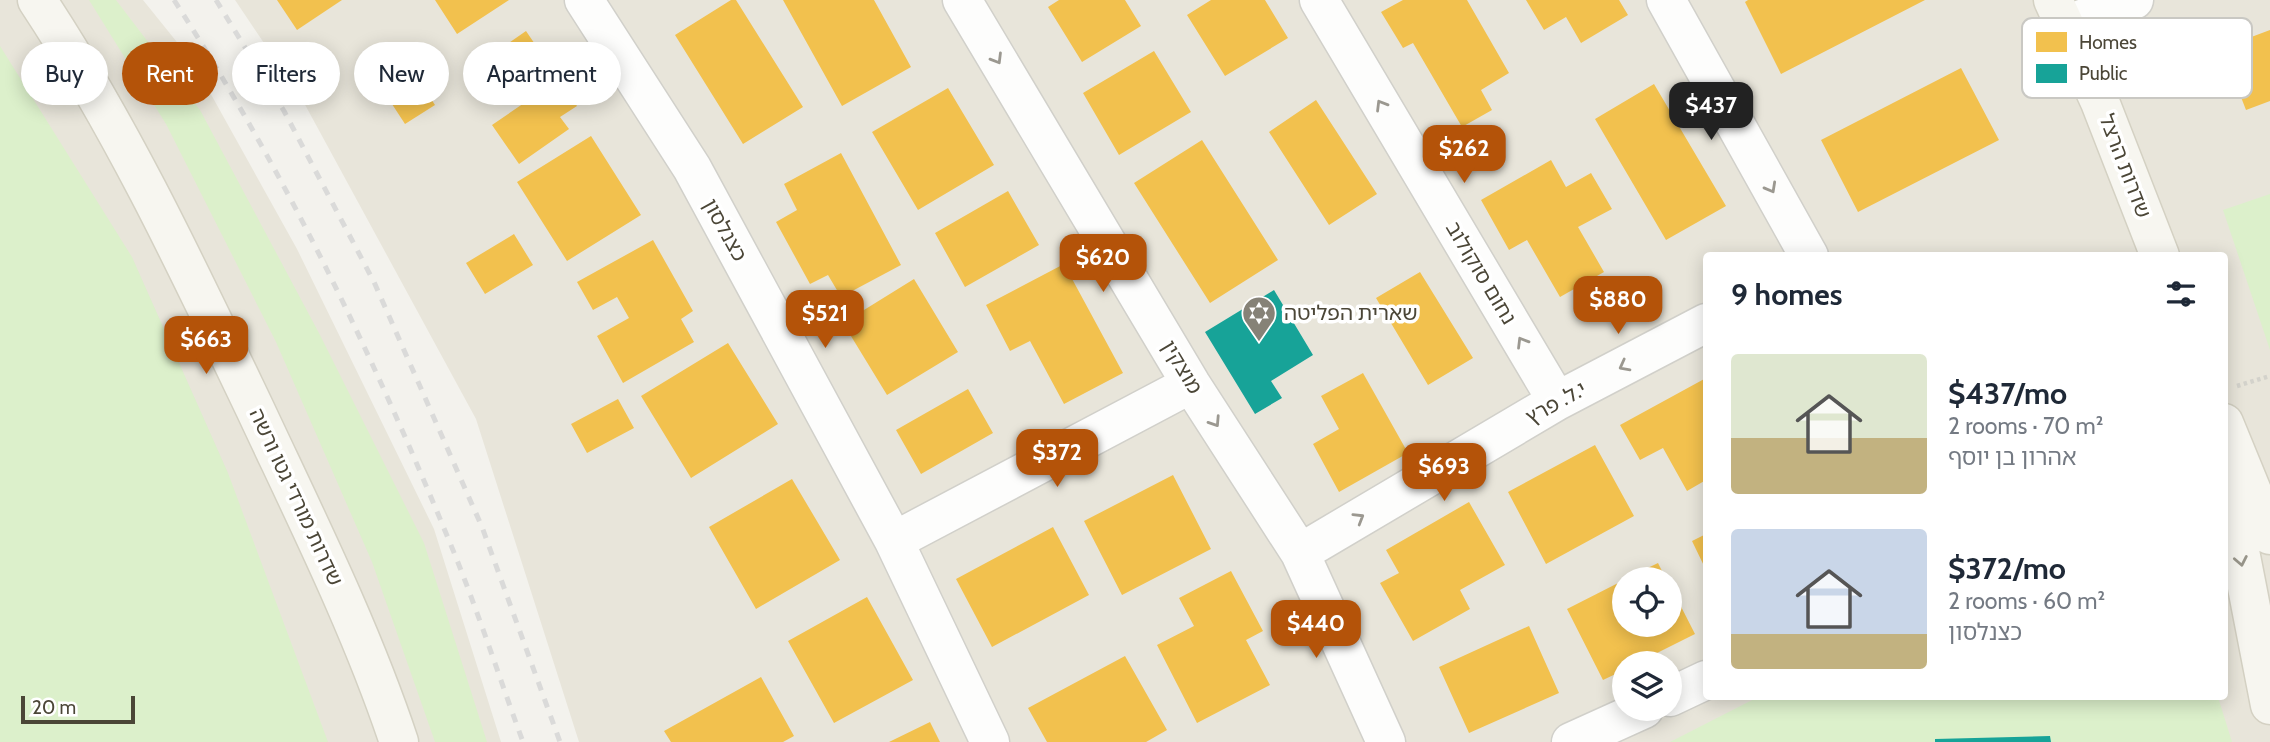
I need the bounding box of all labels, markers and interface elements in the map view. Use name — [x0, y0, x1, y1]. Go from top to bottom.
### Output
legend — [2022, 18, 2252, 98]
text: Homes — [2079, 31, 2137, 54]
chip: Buy — [21, 42, 108, 105]
chip: Rent — [122, 42, 218, 105]
chip: Filters — [232, 42, 340, 105]
chip: New — [354, 42, 449, 105]
chip: Apartment — [463, 42, 621, 105]
one-way arrow — [989, 51, 1002, 64]
text: Public — [2079, 62, 2128, 85]
pin: $437 — [1670, 82, 1752, 142]
text: $437 — [1685, 91, 1737, 119]
one-way arrow — [1377, 99, 1390, 112]
street label: שדרות הרצל — [2094, 110, 2157, 221]
pin: $262 — [1423, 125, 1505, 185]
text: $262 — [1439, 134, 1489, 162]
one-way arrow — [1763, 180, 1776, 193]
street label: כצנלסון — [698, 194, 753, 265]
street label: נחום סוקולוב — [1441, 217, 1522, 329]
pin: $620 — [1062, 234, 1144, 294]
text: $620 — [1076, 243, 1130, 271]
icon: filters — [2162, 275, 2200, 313]
pin: $880 — [1577, 276, 1659, 336]
text: 9 homes — [1731, 276, 1842, 313]
text: $880 — [1589, 285, 1647, 313]
pin: $521 — [784, 290, 866, 350]
synagogue icon: שארית הפליטה — [1240, 294, 1278, 343]
text: $521 — [802, 299, 848, 327]
place label: שארית הפליטה — [1284, 300, 1418, 325]
pin: $663 — [165, 316, 247, 376]
text: $663 — [180, 325, 232, 353]
street label: מוצקין — [1157, 335, 1208, 398]
one-way arrow — [1518, 337, 1531, 350]
one-way arrow — [1619, 358, 1631, 372]
text: $437/mo — [1948, 375, 2067, 412]
street label: י.ל. פרץ — [1521, 376, 1590, 429]
icon: home — [1787, 382, 1871, 466]
street label: שדרות מורדי גטו ורשה — [244, 404, 349, 590]
text: 2 rooms · 70 m² — [1948, 412, 2103, 440]
one-way arrow — [1207, 414, 1220, 427]
pin: $372 — [1016, 430, 1098, 489]
text: $372 — [1032, 438, 1082, 466]
text: אהרון בן יוסף — [1948, 443, 2076, 471]
pin: $693 — [1403, 444, 1485, 503]
text: $693 — [1418, 452, 1470, 480]
one-way arrow — [1351, 514, 1364, 527]
text: $372/mo — [1948, 550, 2066, 587]
one-way arrow — [2232, 555, 2247, 567]
icon: home — [1787, 557, 1871, 641]
map controls — [1612, 567, 1682, 721]
button: locate — [1612, 567, 1682, 637]
text: 2 rooms · 60 m² — [1948, 587, 2105, 615]
pin: $440 — [1275, 600, 1357, 660]
text: $440 — [1287, 609, 1345, 637]
text: כצנלסון — [1948, 618, 2022, 646]
button: layers — [1612, 651, 1682, 721]
scale bar — [21, 693, 135, 725]
text: 20 m — [32, 696, 76, 719]

